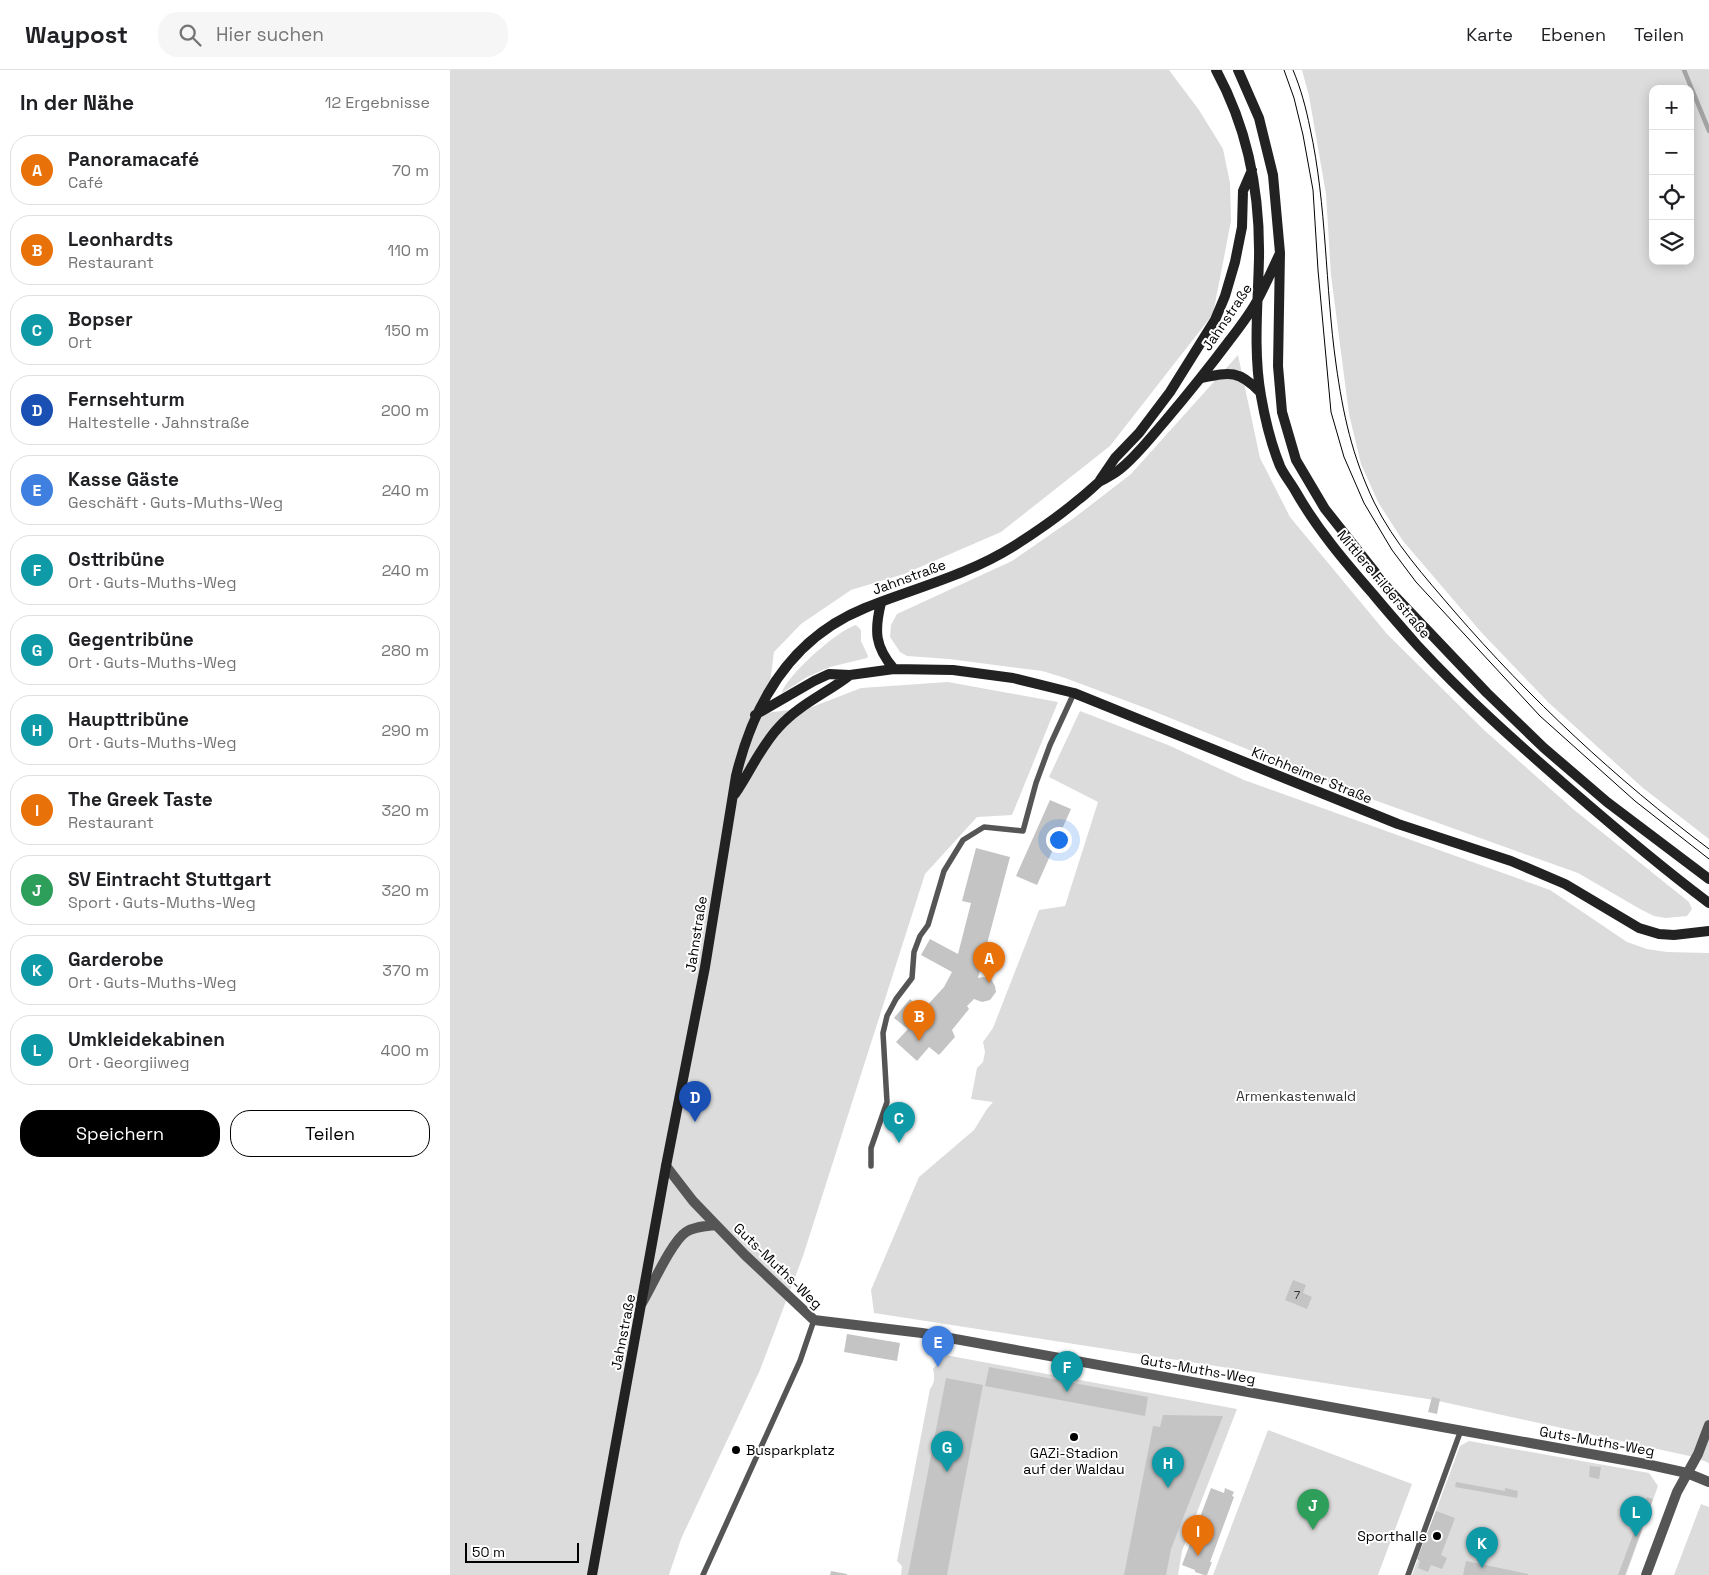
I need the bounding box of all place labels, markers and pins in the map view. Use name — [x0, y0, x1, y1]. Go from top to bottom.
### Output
pin: A — [973, 942, 1005, 983]
pin: B — [903, 1000, 935, 1041]
pin: D — [679, 1081, 711, 1122]
pin: C — [883, 1102, 915, 1143]
pin: E — [922, 1326, 954, 1367]
pin: F — [1051, 1351, 1083, 1392]
pin: G — [931, 1431, 963, 1472]
marker: GAZi-Stadion auf der Waldau — [1068, 1431, 1080, 1443]
place label: Busparkplatz — [746, 1441, 835, 1459]
marker: Busparkplatz — [730, 1444, 742, 1456]
place label: GAZi-Stadion auf der Waldau — [1023, 1444, 1125, 1478]
pin: H — [1152, 1447, 1184, 1488]
pin: J — [1297, 1489, 1329, 1530]
pin: L — [1620, 1496, 1652, 1537]
pin: I — [1182, 1515, 1214, 1556]
place label: Sporthalle — [1357, 1527, 1427, 1545]
pin: K — [1466, 1527, 1498, 1568]
marker: Sporthalle — [1431, 1530, 1443, 1542]

